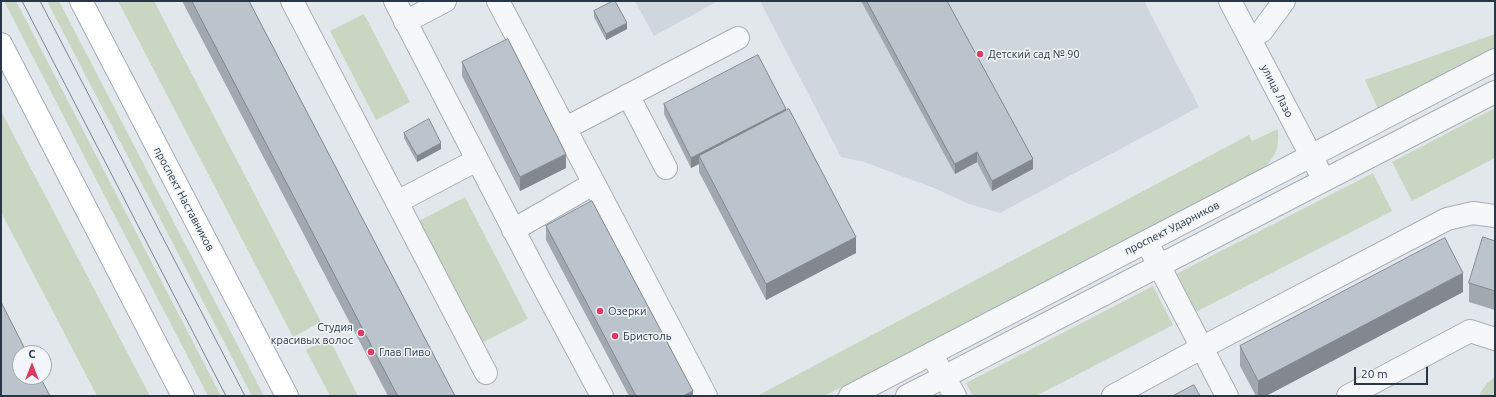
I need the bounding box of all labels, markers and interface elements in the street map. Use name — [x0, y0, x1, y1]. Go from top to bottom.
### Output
place label: Детский сад № 90 — [988, 47, 1080, 61]
marker: Детский сад № 90 — [975, 49, 985, 59]
street label: улица Лазо — [1258, 62, 1296, 120]
street label: проспект Наставников — [151, 145, 217, 253]
street label: проспект Ударников — [1122, 198, 1222, 258]
place label: Озерки — [608, 304, 646, 318]
marker: Озерки — [595, 306, 605, 316]
place label: Студия красивых волос — [271, 320, 353, 346]
marker: Студия красивых волос — [356, 328, 366, 338]
place label: Бристоль — [623, 329, 671, 343]
marker: Бристоль — [610, 331, 620, 341]
north arrow — [12, 345, 52, 385]
place label: Глав Пиво — [379, 345, 431, 359]
marker: Глав Пиво — [366, 347, 376, 357]
text: С — [28, 348, 36, 360]
scale bar — [1356, 359, 1430, 385]
text: 20 m — [1361, 367, 1388, 380]

